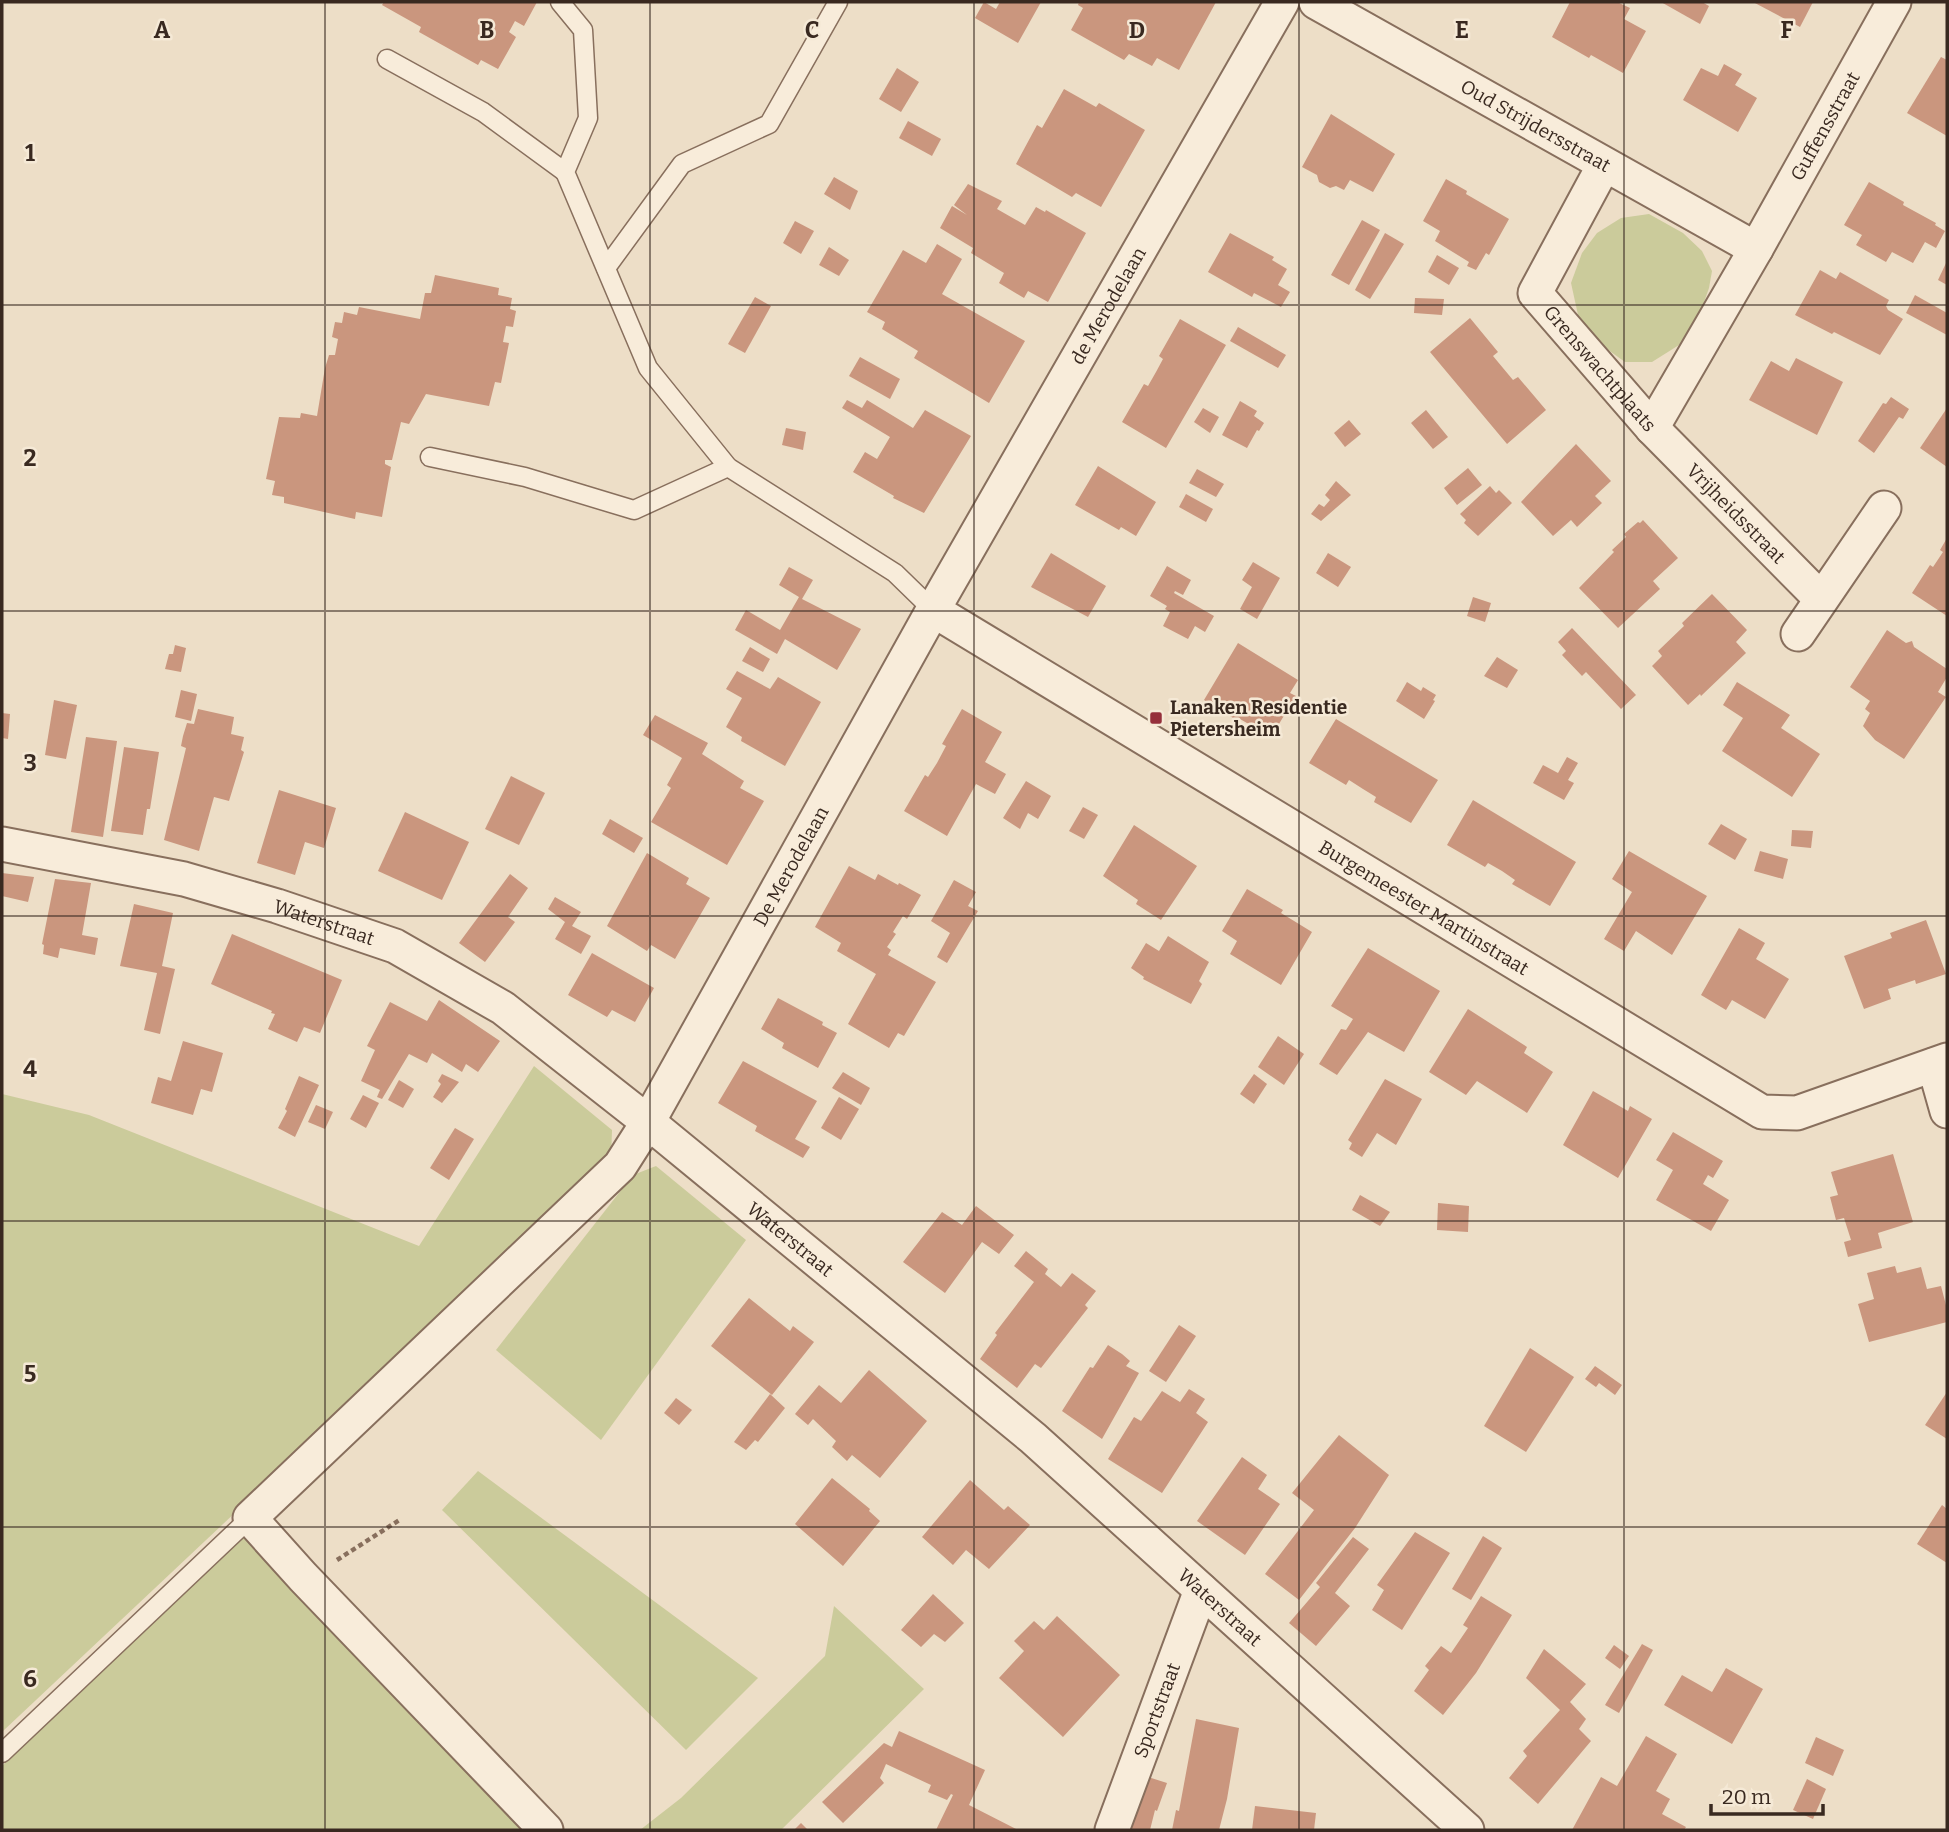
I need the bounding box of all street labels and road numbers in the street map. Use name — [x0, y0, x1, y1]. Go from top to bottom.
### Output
street label: Guffensstraat — [1785, 67, 1864, 184]
street label: Oud Strijdersstraat — [1457, 74, 1615, 177]
street label: de Merodelaan — [1065, 243, 1150, 368]
street label: Grenswachtplaats — [1539, 300, 1661, 436]
street label: Vrijheidsstraat — [1682, 459, 1791, 568]
street label: De Merodelaan — [748, 802, 833, 930]
street label: Burgemeester Martinstraat — [1315, 835, 1533, 980]
street label: Waterstraat — [271, 894, 378, 950]
street label: Waterstraat — [743, 1197, 838, 1281]
street label: Waterstraat — [1173, 1563, 1267, 1651]
street label: Sportstraat — [1128, 1659, 1185, 1761]

